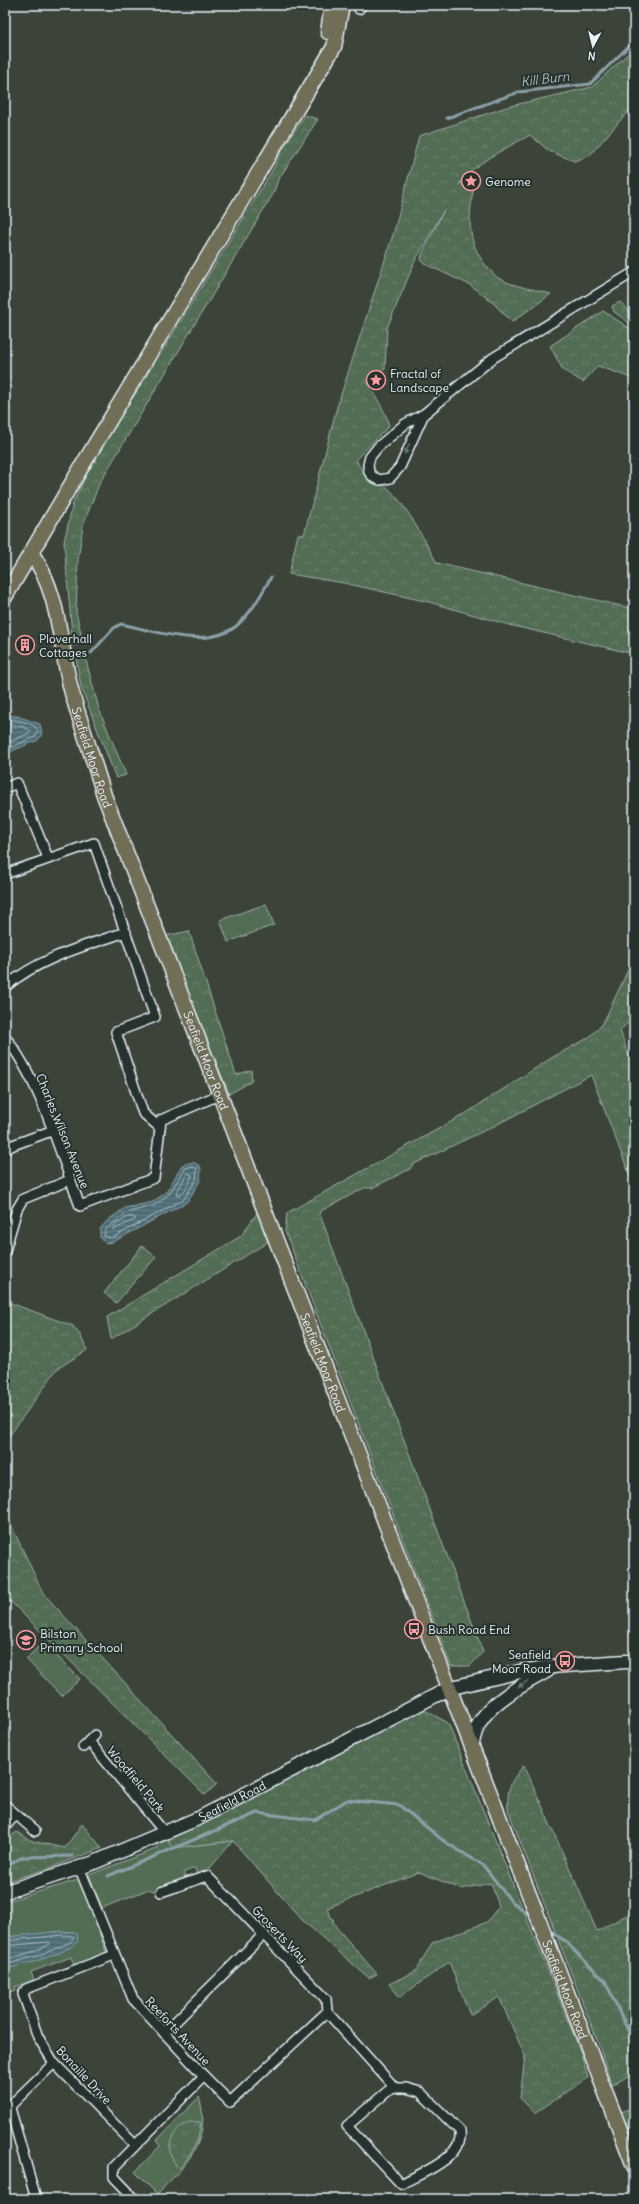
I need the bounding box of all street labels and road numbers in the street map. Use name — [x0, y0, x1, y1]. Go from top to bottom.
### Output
street label: Seafield Moor Road — [69, 705, 116, 810]
street label: Seafield Moor Road — [181, 1009, 232, 1112]
street label: Charles Wilson Avenue — [33, 1071, 93, 1191]
street label: Seafield Moor Road — [297, 1311, 349, 1414]
street label: Woodfield Park — [104, 1743, 168, 1815]
street label: Seafield Road — [196, 1777, 268, 1825]
street label: Groserts Way — [249, 1902, 311, 1966]
street label: Seafield Moor Road — [540, 1938, 592, 2041]
street label: Reeforts Avenue — [142, 1994, 214, 2068]
street label: Bonaille Drive — [53, 2043, 115, 2107]

